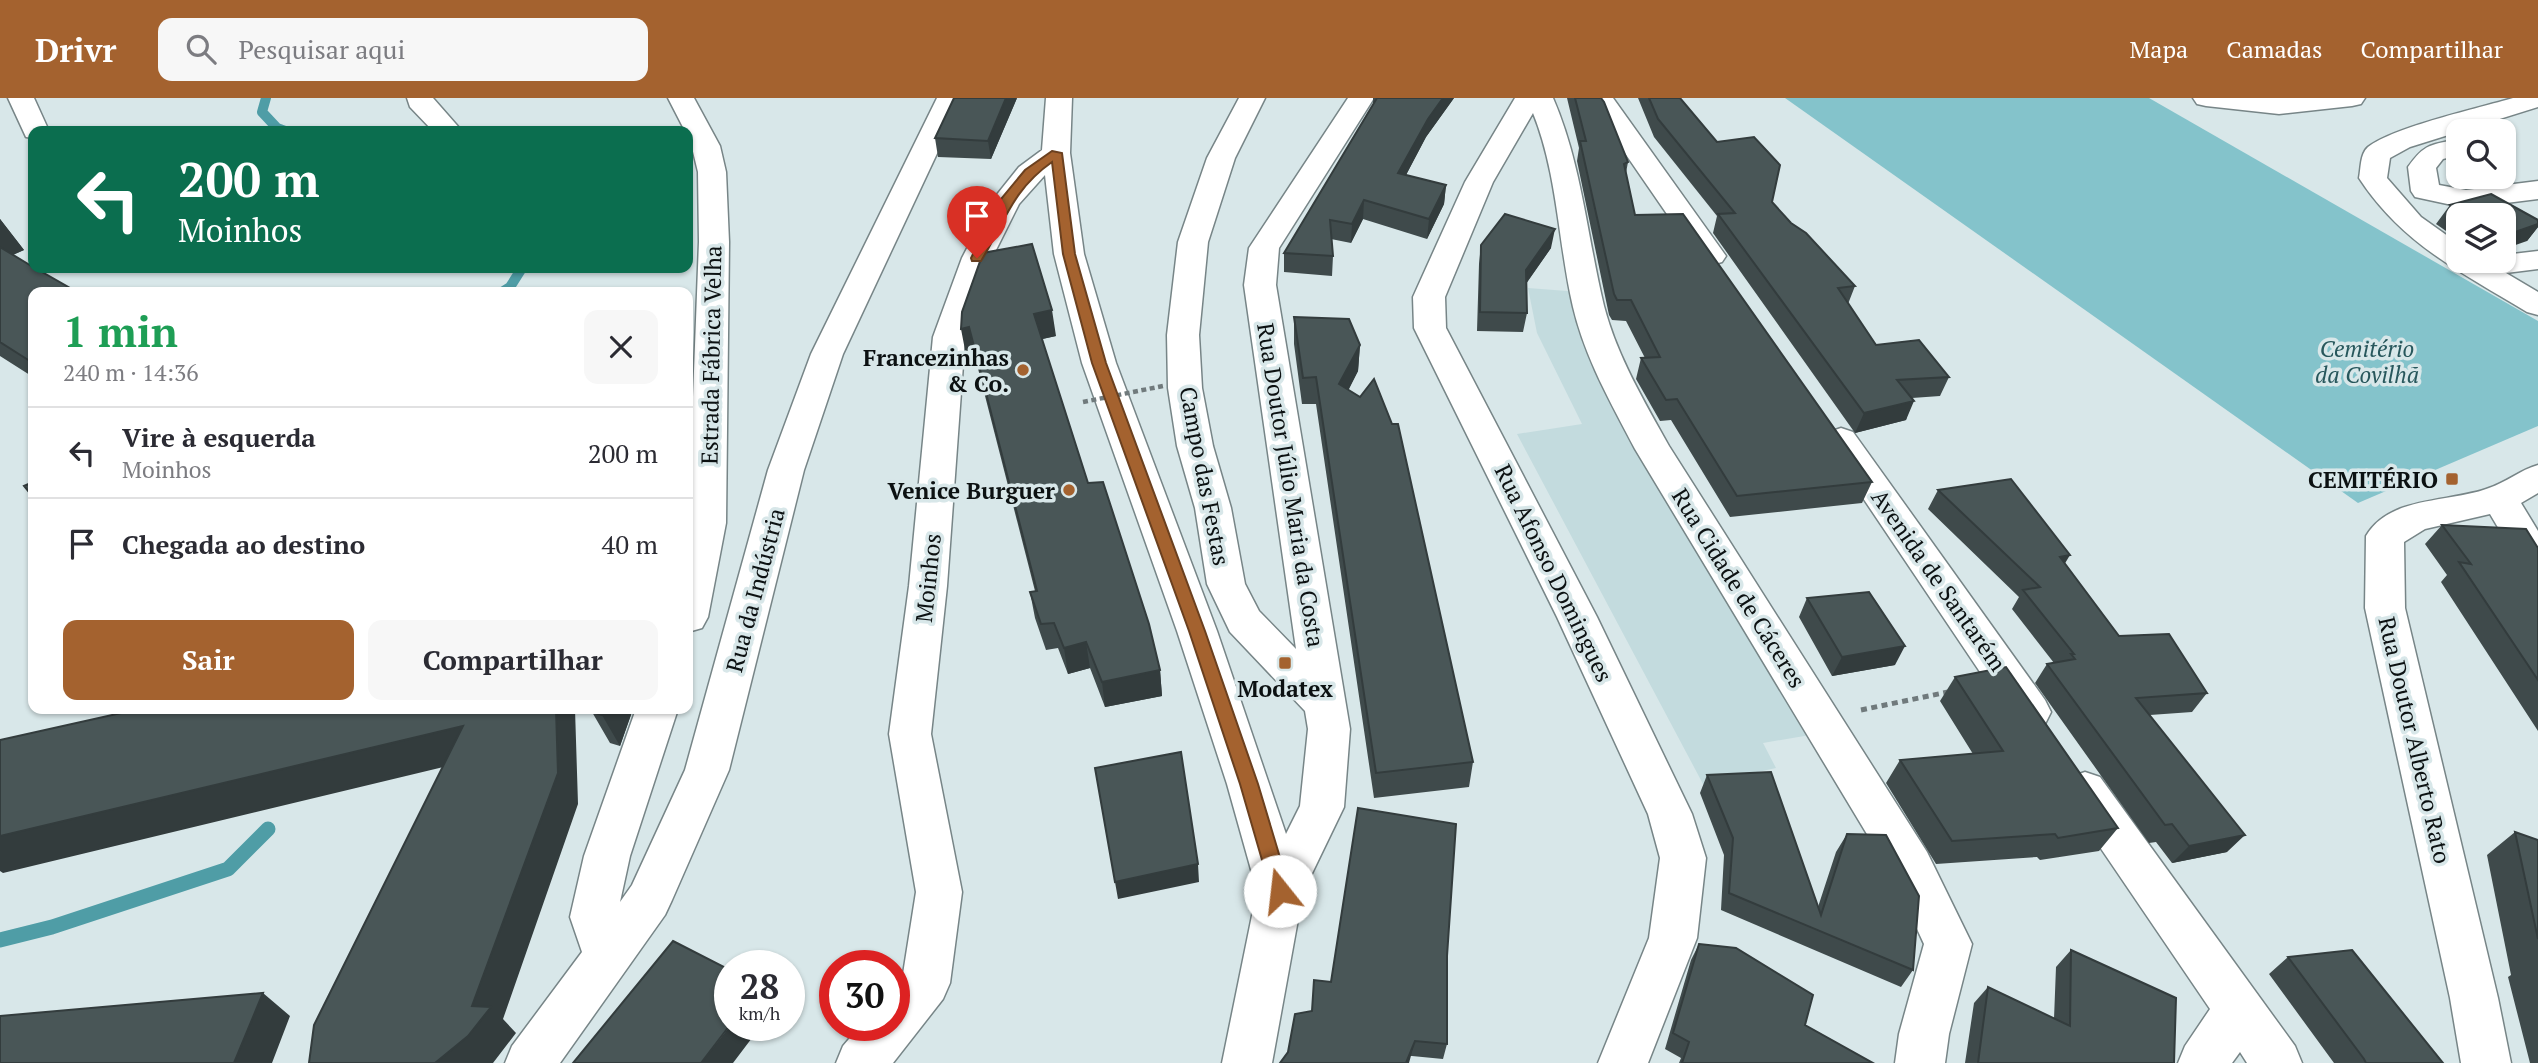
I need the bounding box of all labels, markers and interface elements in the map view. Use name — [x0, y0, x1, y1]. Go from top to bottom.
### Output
search box — [158, 18, 648, 81]
text: Drivr — [35, 28, 116, 71]
icon: search — [182, 30, 220, 68]
text: Pesquisar aqui — [238, 32, 405, 66]
text: Mapa — [2130, 33, 2188, 65]
text: Camadas — [2226, 33, 2322, 65]
text: Compartilhar — [2360, 33, 2503, 65]
map controls — [2446, 119, 2516, 273]
button: search — [2446, 119, 2516, 189]
text: 200 m — [178, 146, 320, 211]
icon: left — [63, 154, 154, 245]
pin — [947, 186, 1007, 258]
icon: arrive — [958, 197, 996, 235]
button: layers — [2446, 203, 2516, 273]
text: Moinhos — [178, 209, 302, 251]
street label: Estrada Fábrica Velha — [694, 245, 728, 465]
text: 1 min — [63, 303, 178, 359]
button: close — [584, 310, 658, 384]
street label: Rua Doutor Júlio Maria da Costa — [1250, 321, 1332, 650]
park label: Cemitério da Covilhã — [2315, 333, 2419, 390]
place label: Francezinhas & Co. — [863, 342, 1009, 399]
text: 240 m · 14:36 — [63, 357, 198, 388]
marker: Francezinhas & Co. — [1015, 362, 1031, 378]
street label: Campo das Festas — [1172, 384, 1238, 568]
text: Vire à esquerda — [122, 420, 316, 454]
icon: left — [63, 434, 101, 472]
text: 200 m — [588, 436, 658, 470]
text: Moinhos — [122, 454, 211, 485]
street label: Rua Afonso Domingues — [1488, 459, 1620, 687]
place label: CEMITÉRIO — [2308, 464, 2438, 495]
marker: CEMITÉRIO — [2444, 471, 2460, 487]
place label: Venice Burguer — [888, 475, 1055, 506]
marker: Venice Burguer — [1061, 482, 1077, 498]
street label: Rua Cidade de Cáceres — [1665, 482, 1813, 694]
street label: Avenida de Santarém — [1865, 483, 2014, 677]
street label: Rua da Indústria — [718, 504, 792, 675]
icon: arrive — [63, 525, 101, 563]
text: Chegada ao destino — [122, 527, 365, 561]
text: 40 m — [602, 527, 658, 561]
street label: Moinhos — [908, 532, 948, 624]
street label: Rua Doutor Alberto Rato — [2372, 614, 2458, 866]
button: Sair — [63, 620, 354, 700]
button: Compartilhar — [368, 620, 658, 700]
marker: Modatex — [1277, 655, 1293, 671]
place label: Modatex — [1237, 673, 1333, 704]
position arrow — [1243, 854, 1317, 928]
speed limit sign: 30 — [819, 950, 910, 1041]
text: 28 — [740, 963, 779, 1009]
text: km/h — [739, 1001, 780, 1025]

